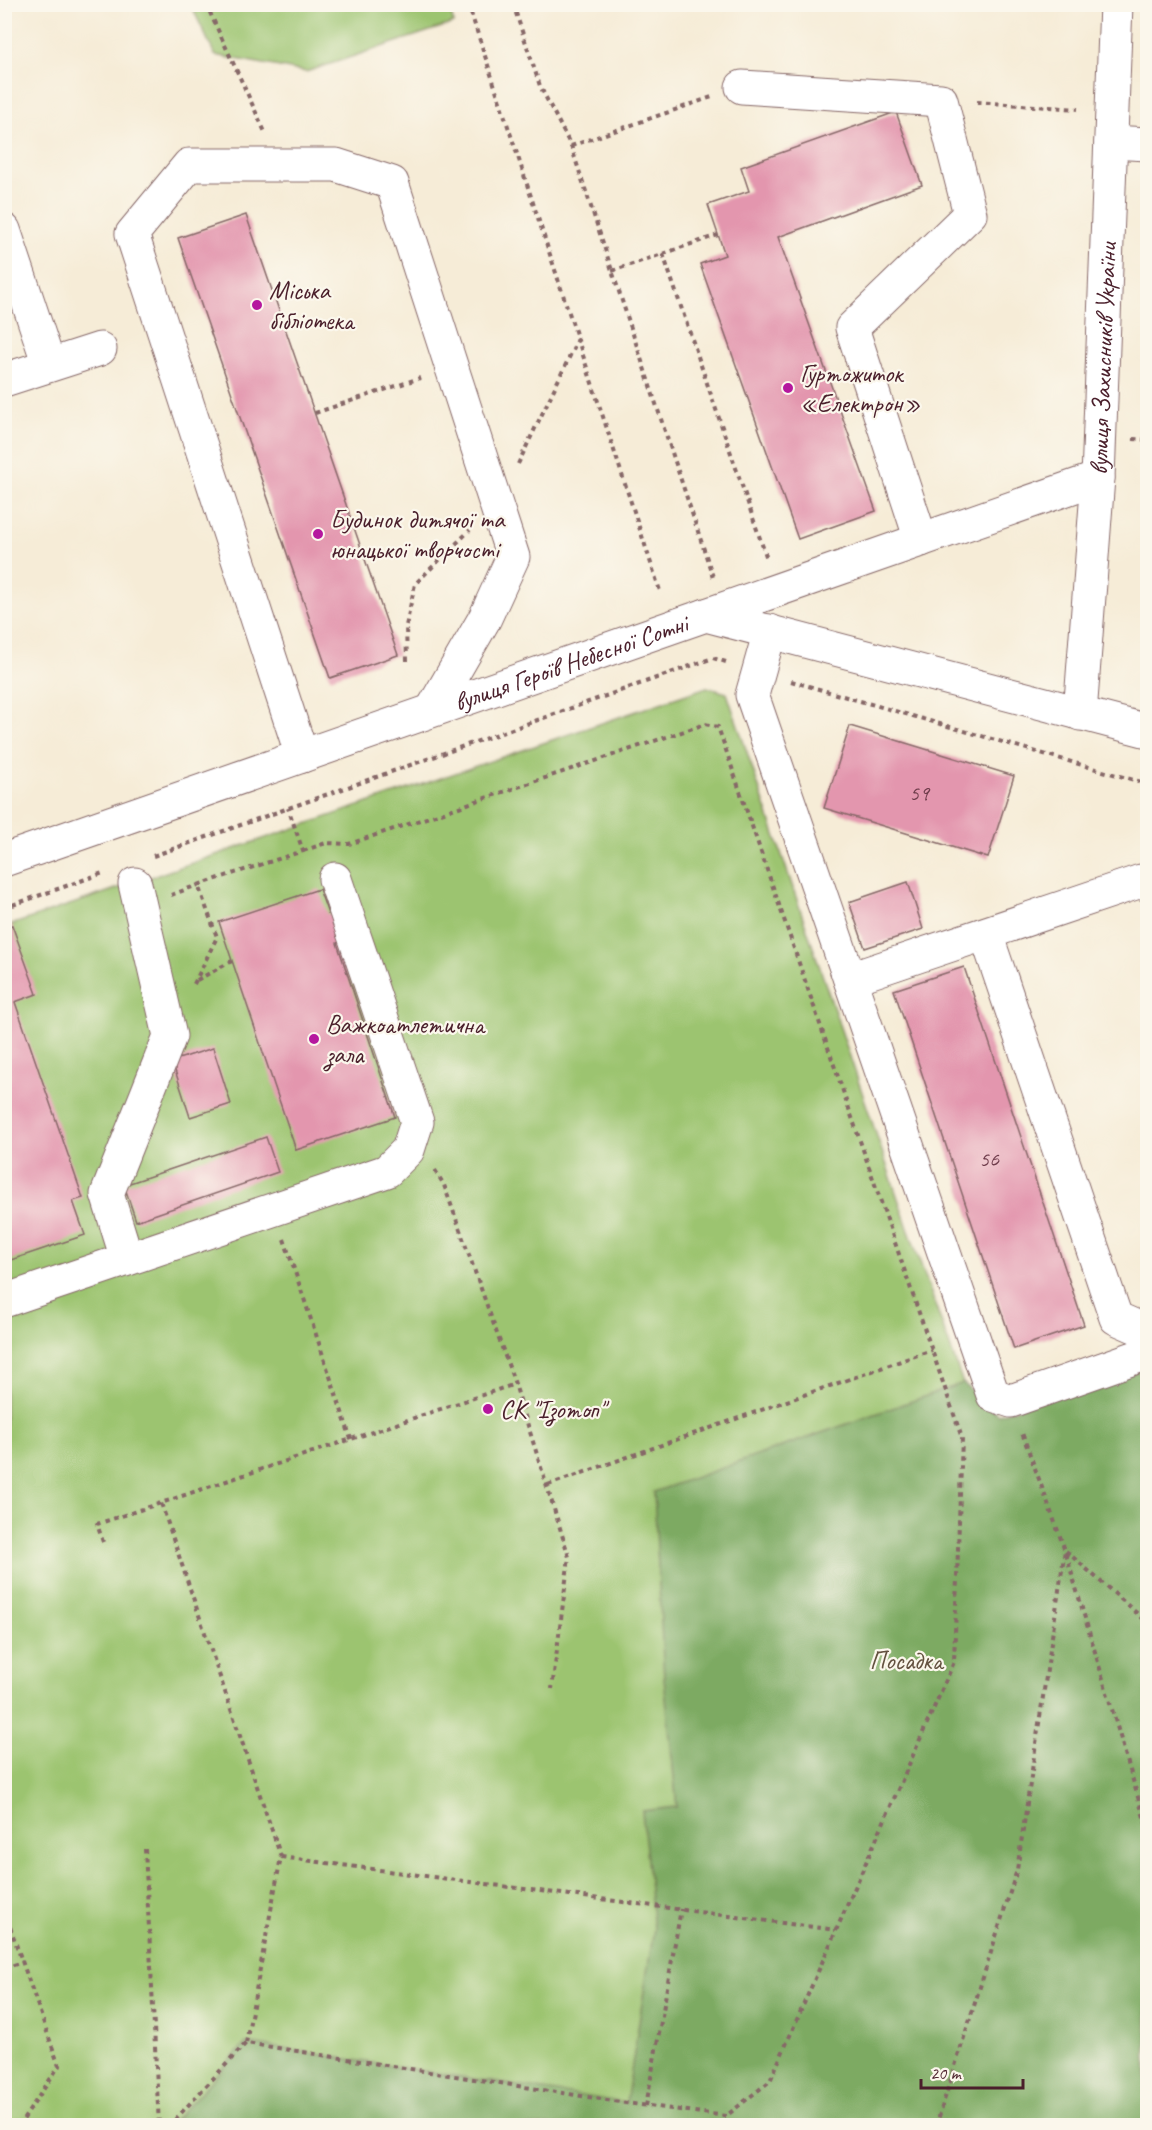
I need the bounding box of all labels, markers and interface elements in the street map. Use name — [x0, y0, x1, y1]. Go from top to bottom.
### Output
street label: вулиця Захисників України — [1082, 241, 1124, 476]
place label: Міська бібліотека — [269, 274, 356, 337]
marker: Міська бібліотека — [250, 298, 264, 312]
place label: Гуртожиток «Електрон» — [800, 357, 921, 420]
marker: Гуртожиток «Електрон» — [781, 381, 795, 395]
place label: Будинок дитячої та юнацької творчості — [330, 503, 506, 566]
marker: Будинок дитячої та юнацької творчості — [311, 527, 325, 541]
street label: вулиця Героїв Небесної Сотні — [449, 606, 695, 719]
house number: 59 — [909, 779, 931, 807]
place label: Важкоатлетична зала — [323, 1008, 486, 1072]
marker: Важкоатлетична зала — [307, 1032, 321, 1046]
house number: 56 — [979, 1145, 1000, 1173]
place label: СК "Ізотоп" — [500, 1393, 610, 1427]
marker: СК "Ізотоп" — [481, 1402, 495, 1416]
park label: Посадка — [870, 1644, 945, 1677]
scale bar — [921, 2052, 1023, 2090]
text: 20 m — [930, 2062, 963, 2084]

